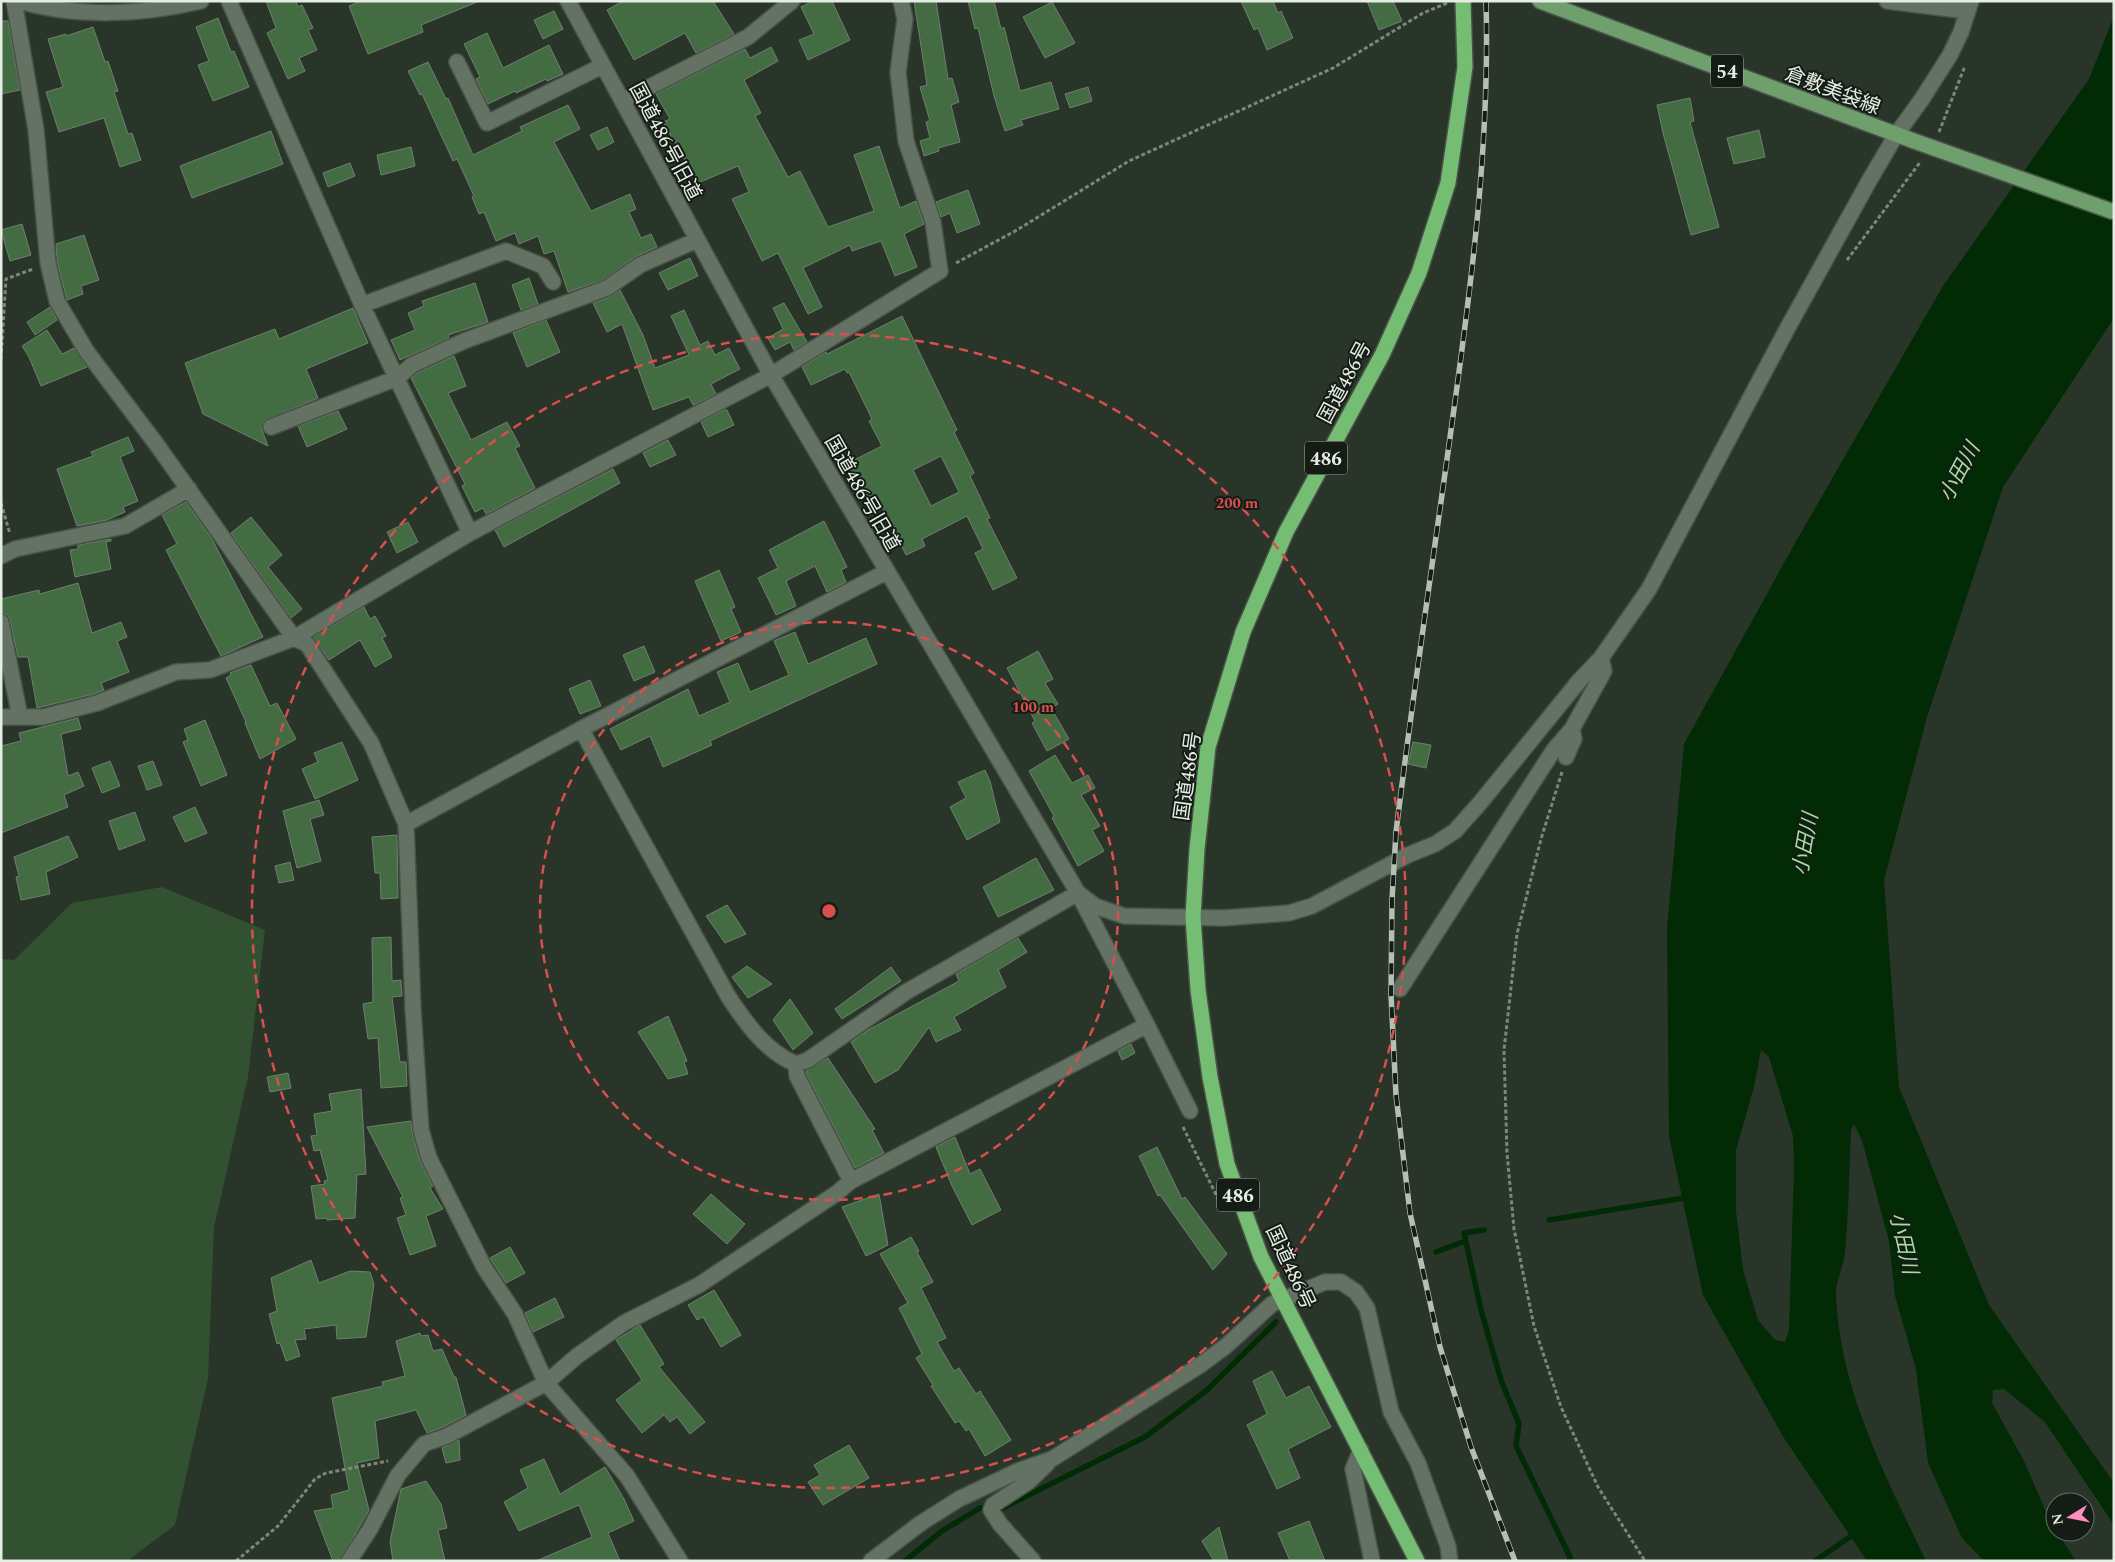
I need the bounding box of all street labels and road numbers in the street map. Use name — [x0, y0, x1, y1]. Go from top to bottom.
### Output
road number: 54 — [1711, 54, 1743, 88]
street label: 倉敷美袋線 — [1781, 59, 1885, 123]
street label: 国道486号旧道 — [621, 77, 709, 206]
street label: 国道486号 — [1311, 336, 1379, 429]
street label: 国道486号旧道 — [817, 430, 908, 557]
road number: 486 — [1305, 442, 1347, 474]
street label: 国道486号 — [1167, 729, 1209, 823]
road number: 486 — [1217, 1178, 1259, 1212]
street label: 国道486号 — [1257, 1220, 1323, 1315]

